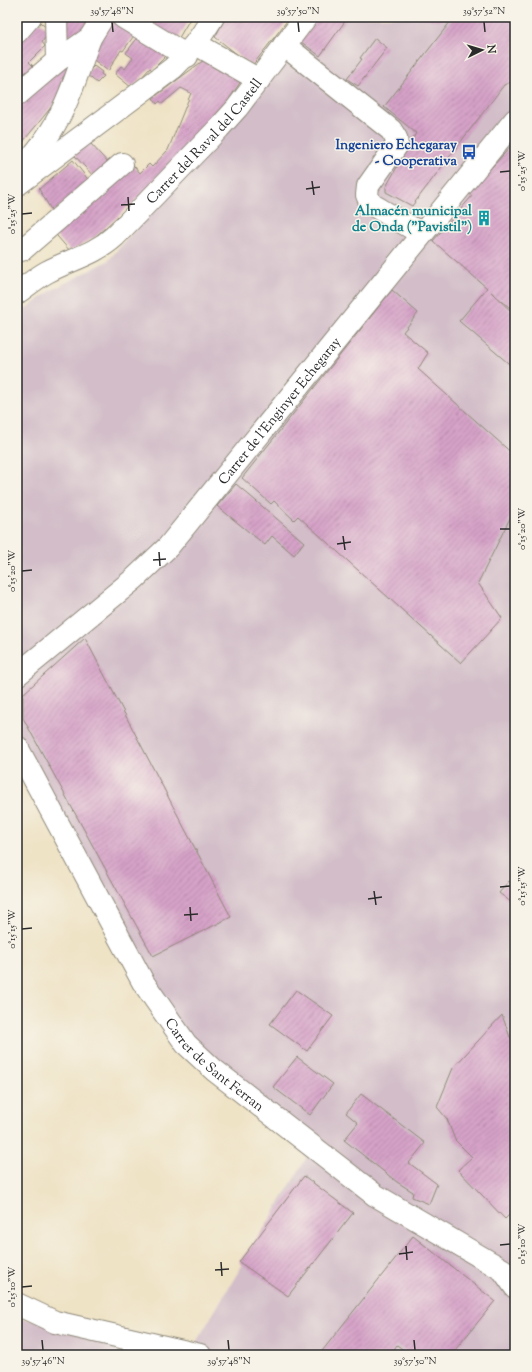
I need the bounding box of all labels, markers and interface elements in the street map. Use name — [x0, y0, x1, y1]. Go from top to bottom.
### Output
text: 39°57'48"N — [90, 4, 134, 19]
text: 39°57'50"N — [277, 4, 319, 19]
text: 39°57'52"N — [463, 4, 505, 19]
north arrow — [462, 30, 502, 70]
text: N — [483, 43, 499, 55]
street label: Carrer del Raval del Castell — [143, 75, 268, 210]
place label: Ingeniero Echegaray - Cooperativa — [336, 136, 458, 172]
bus stop icon: Ingeniero Echegaray - Cooperativa — [460, 143, 478, 161]
text: 0°15'25"W — [515, 151, 530, 191]
text: 0°15'25"W — [5, 194, 20, 234]
place label: Almacén municipal de Onda ("Pavistil") — [352, 202, 472, 238]
building icon: Almacén municipal de Onda ("Pavistil") — [475, 209, 493, 227]
street label: Carrer de l'Enginyer Echegaray — [214, 334, 347, 490]
text: 0°15'20"W — [515, 508, 530, 550]
text: 0°15'20"W — [5, 550, 20, 592]
text: 0°15'15"W — [515, 866, 530, 906]
text: 0°15'15"W — [5, 909, 20, 949]
street label: Carrer de Sant Ferran — [159, 1015, 268, 1117]
text: 0°15'10"W — [515, 1224, 530, 1264]
text: 0°15'10"W — [5, 1267, 20, 1307]
text: 39°57'46"N — [21, 1354, 65, 1369]
text: 39°57'48"N — [207, 1354, 251, 1369]
text: 39°57'50"N — [394, 1354, 436, 1369]

